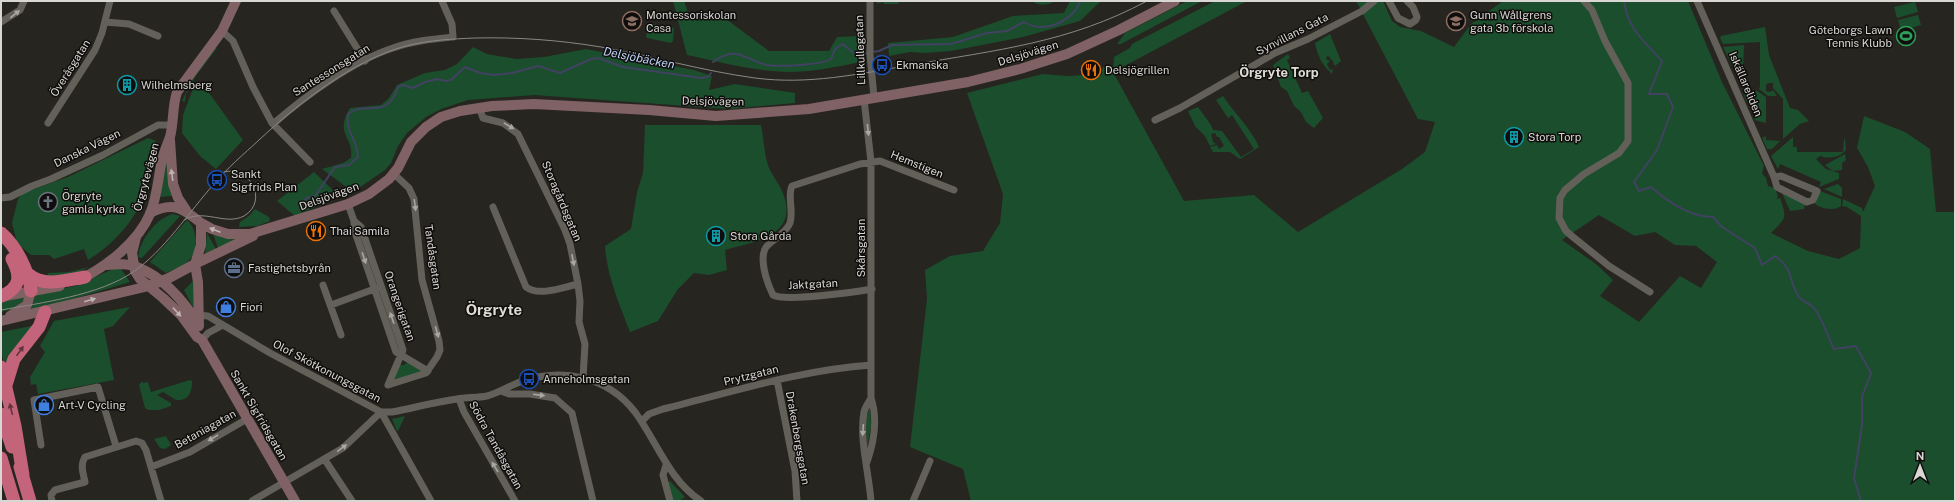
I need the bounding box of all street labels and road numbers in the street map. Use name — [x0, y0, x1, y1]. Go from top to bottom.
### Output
street label: Synvillans Gata — [1254, 11, 1330, 57]
street label: Lillkullegatan — [853, 15, 867, 85]
street label: Överåsgatan — [47, 37, 92, 99]
street label: Delsjövägen — [996, 38, 1060, 68]
street label: Santessonsgatan — [290, 42, 372, 98]
street label: Iskällareliden — [1727, 50, 1765, 118]
street label: Delsjövägen — [682, 94, 744, 108]
street label: Danska Vägen — [52, 127, 122, 169]
street label: Örgrytevägen — [130, 141, 161, 213]
street label: Hemstigen — [889, 148, 945, 180]
street label: Storagårdsgatan — [540, 159, 584, 243]
street label: Delsjövägen — [298, 180, 360, 212]
street label: Skårsgatan — [855, 219, 867, 277]
street label: Tandåsgatan — [422, 224, 444, 290]
street label: Orangerigatan — [382, 269, 418, 343]
street label: Jaktgatan — [788, 277, 838, 291]
street label: Olof Skötkonungsgatan — [271, 337, 383, 405]
street label: Prytzgatan — [722, 362, 780, 388]
street label: Sankt Sigfridsgatan — [228, 368, 290, 462]
street label: Drakenbergsgatan — [784, 390, 812, 486]
street label: Södra Tandåsgatan — [467, 399, 525, 491]
street label: Betaniagatan — [172, 407, 238, 451]

